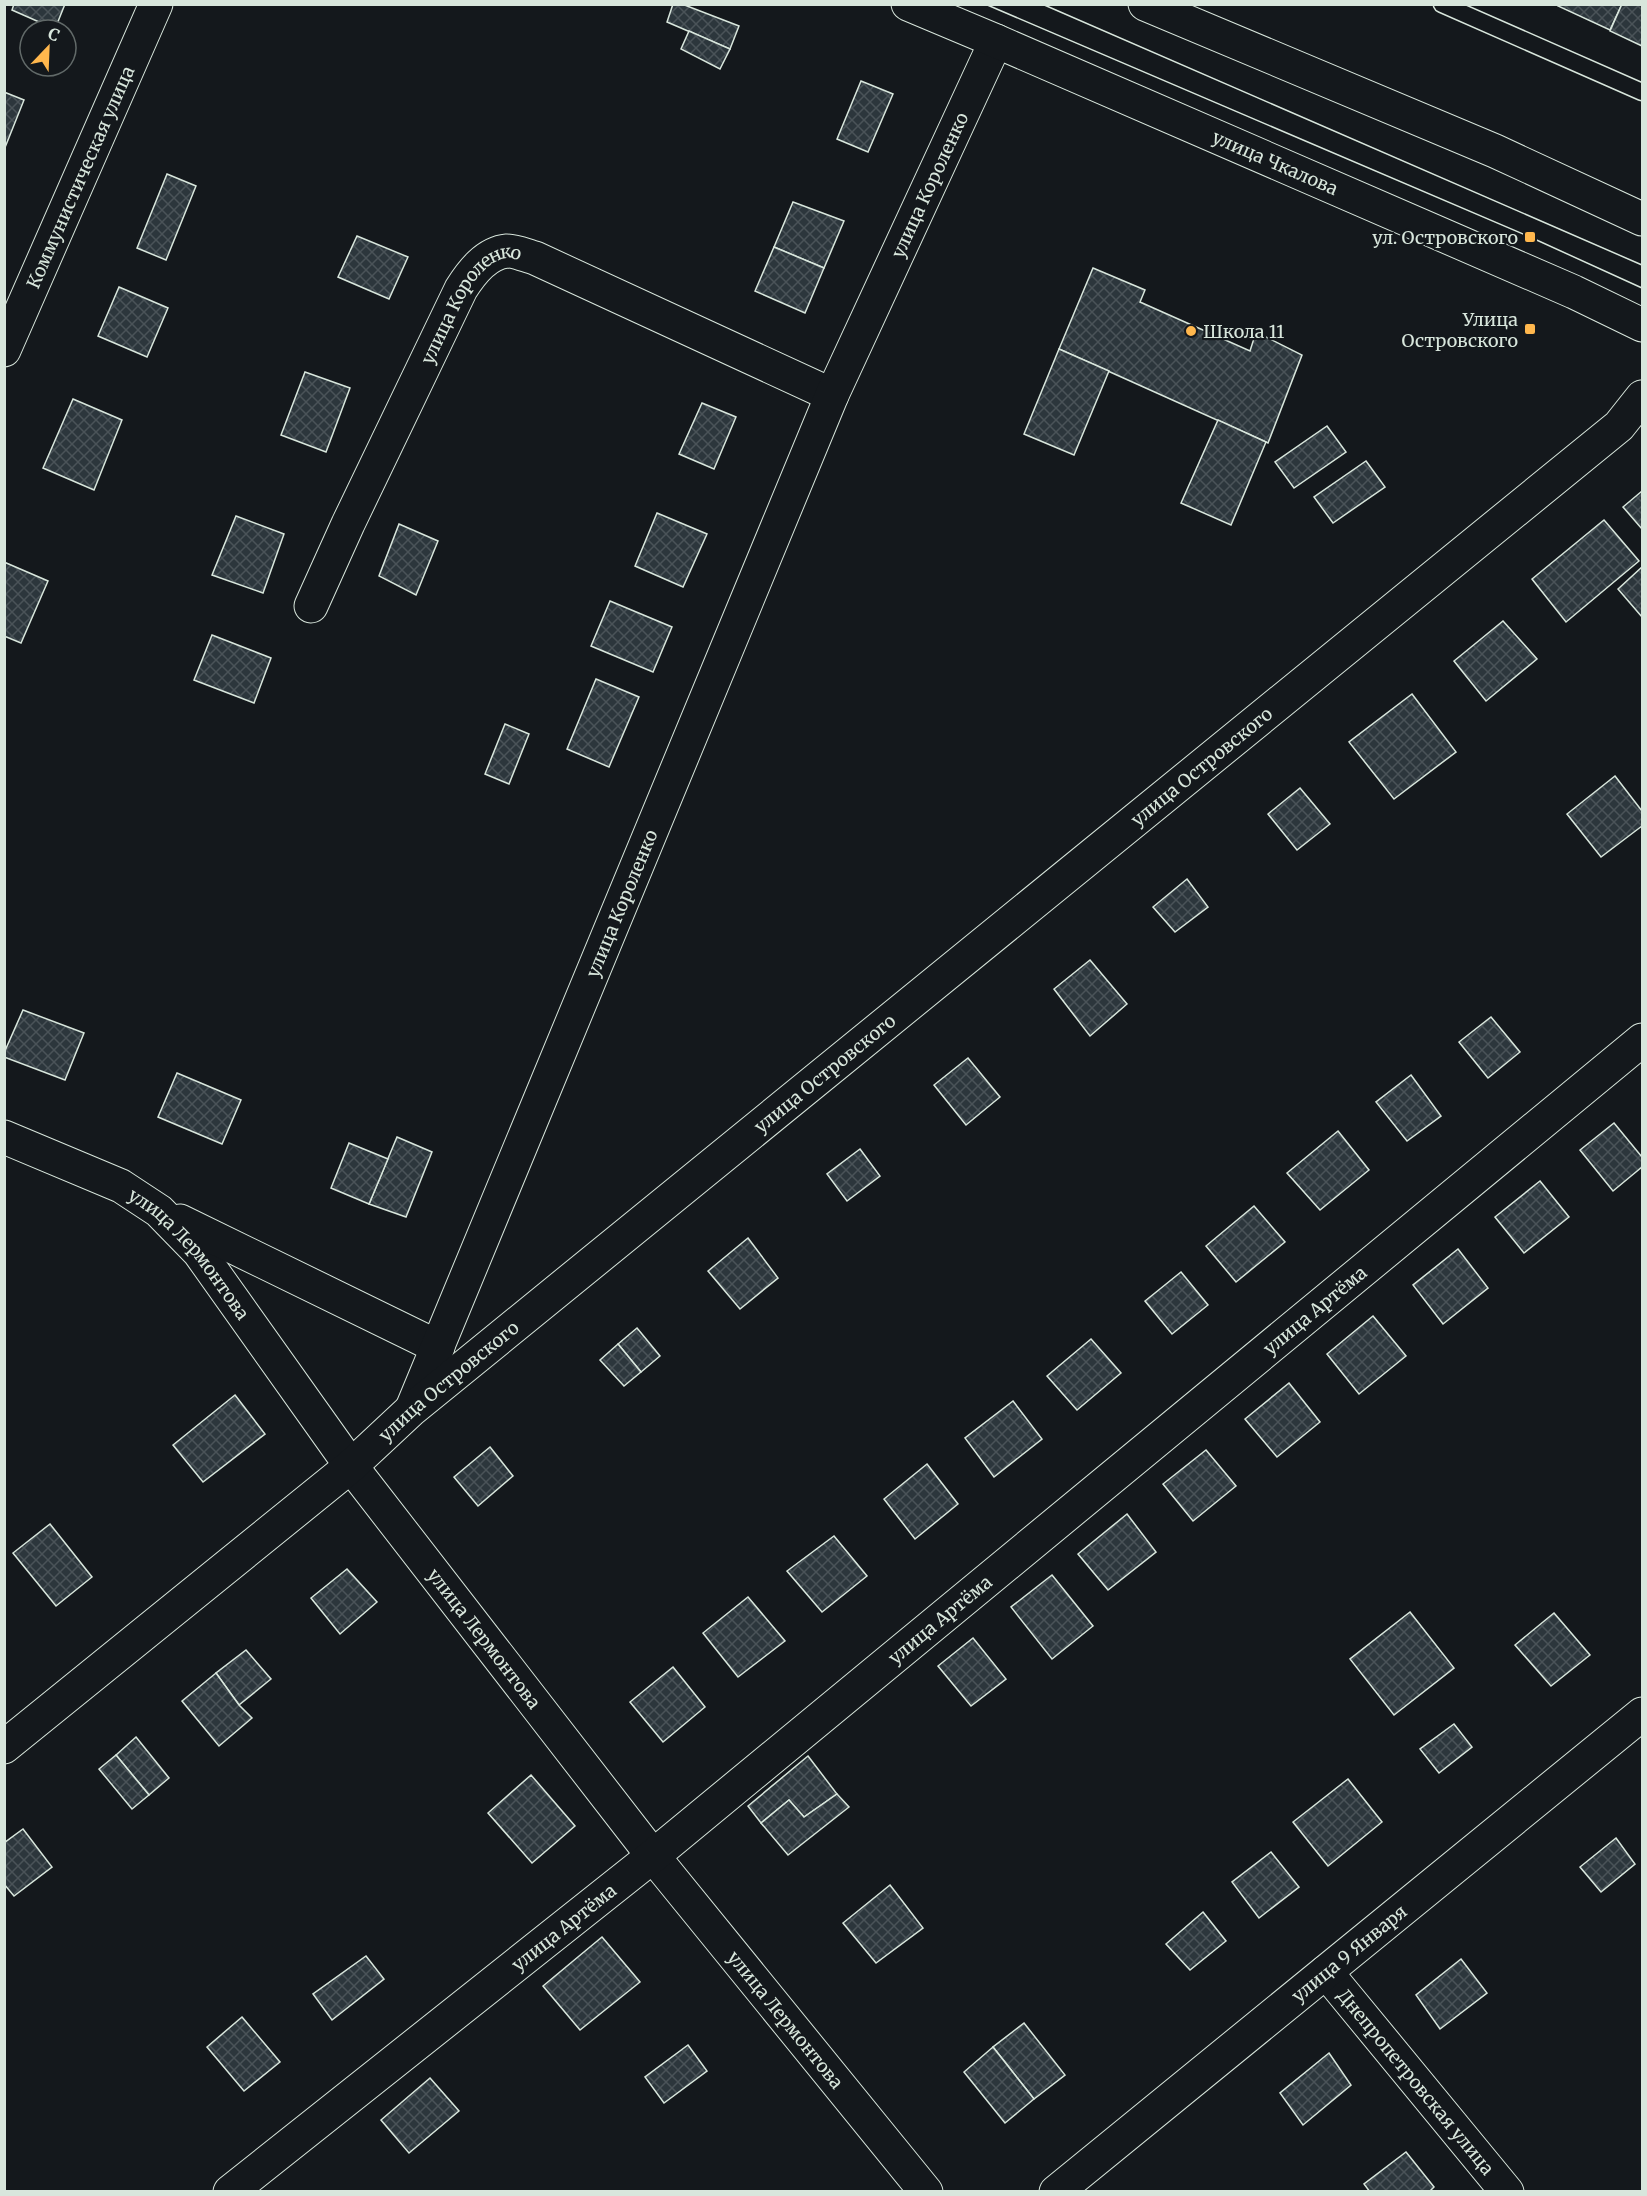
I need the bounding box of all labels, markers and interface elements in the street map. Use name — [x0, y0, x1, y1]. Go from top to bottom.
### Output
north arrow — [18, 18, 78, 78]
text: С — [45, 23, 63, 45]
street label: Коммунистическая улица — [21, 62, 139, 292]
street label: улица Короленко — [886, 108, 973, 261]
street label: улица Чкалова — [1209, 125, 1342, 200]
place label: ул. Островского — [1372, 226, 1518, 249]
marker: ул. Островского — [1523, 230, 1537, 244]
street label: улица Короленко — [415, 239, 524, 368]
place label: Улица Островского — [1402, 308, 1518, 352]
place label: Школа 11 — [1203, 320, 1284, 343]
marker: Улица Островского — [1523, 322, 1537, 336]
marker: Школа 11 — [1184, 324, 1198, 338]
street label: улица Островского — [1126, 702, 1277, 831]
street label: улица Короленко — [580, 826, 662, 981]
street label: улица Островского — [749, 1009, 900, 1138]
street label: улица Лермонтова — [124, 1183, 255, 1324]
street label: улица Артёма — [1258, 1260, 1371, 1359]
street label: улица Островского — [374, 1316, 523, 1446]
street label: улица Лермонтова — [423, 1564, 546, 1713]
street label: улица Артёма — [883, 1570, 996, 1669]
street label: улица Артёма — [507, 1878, 621, 1976]
street label: улица 9 Января — [1287, 1899, 1411, 2007]
street label: улица Лермонтова — [723, 1946, 849, 2093]
street label: Днепропетровская улица — [1333, 1984, 1500, 2180]

